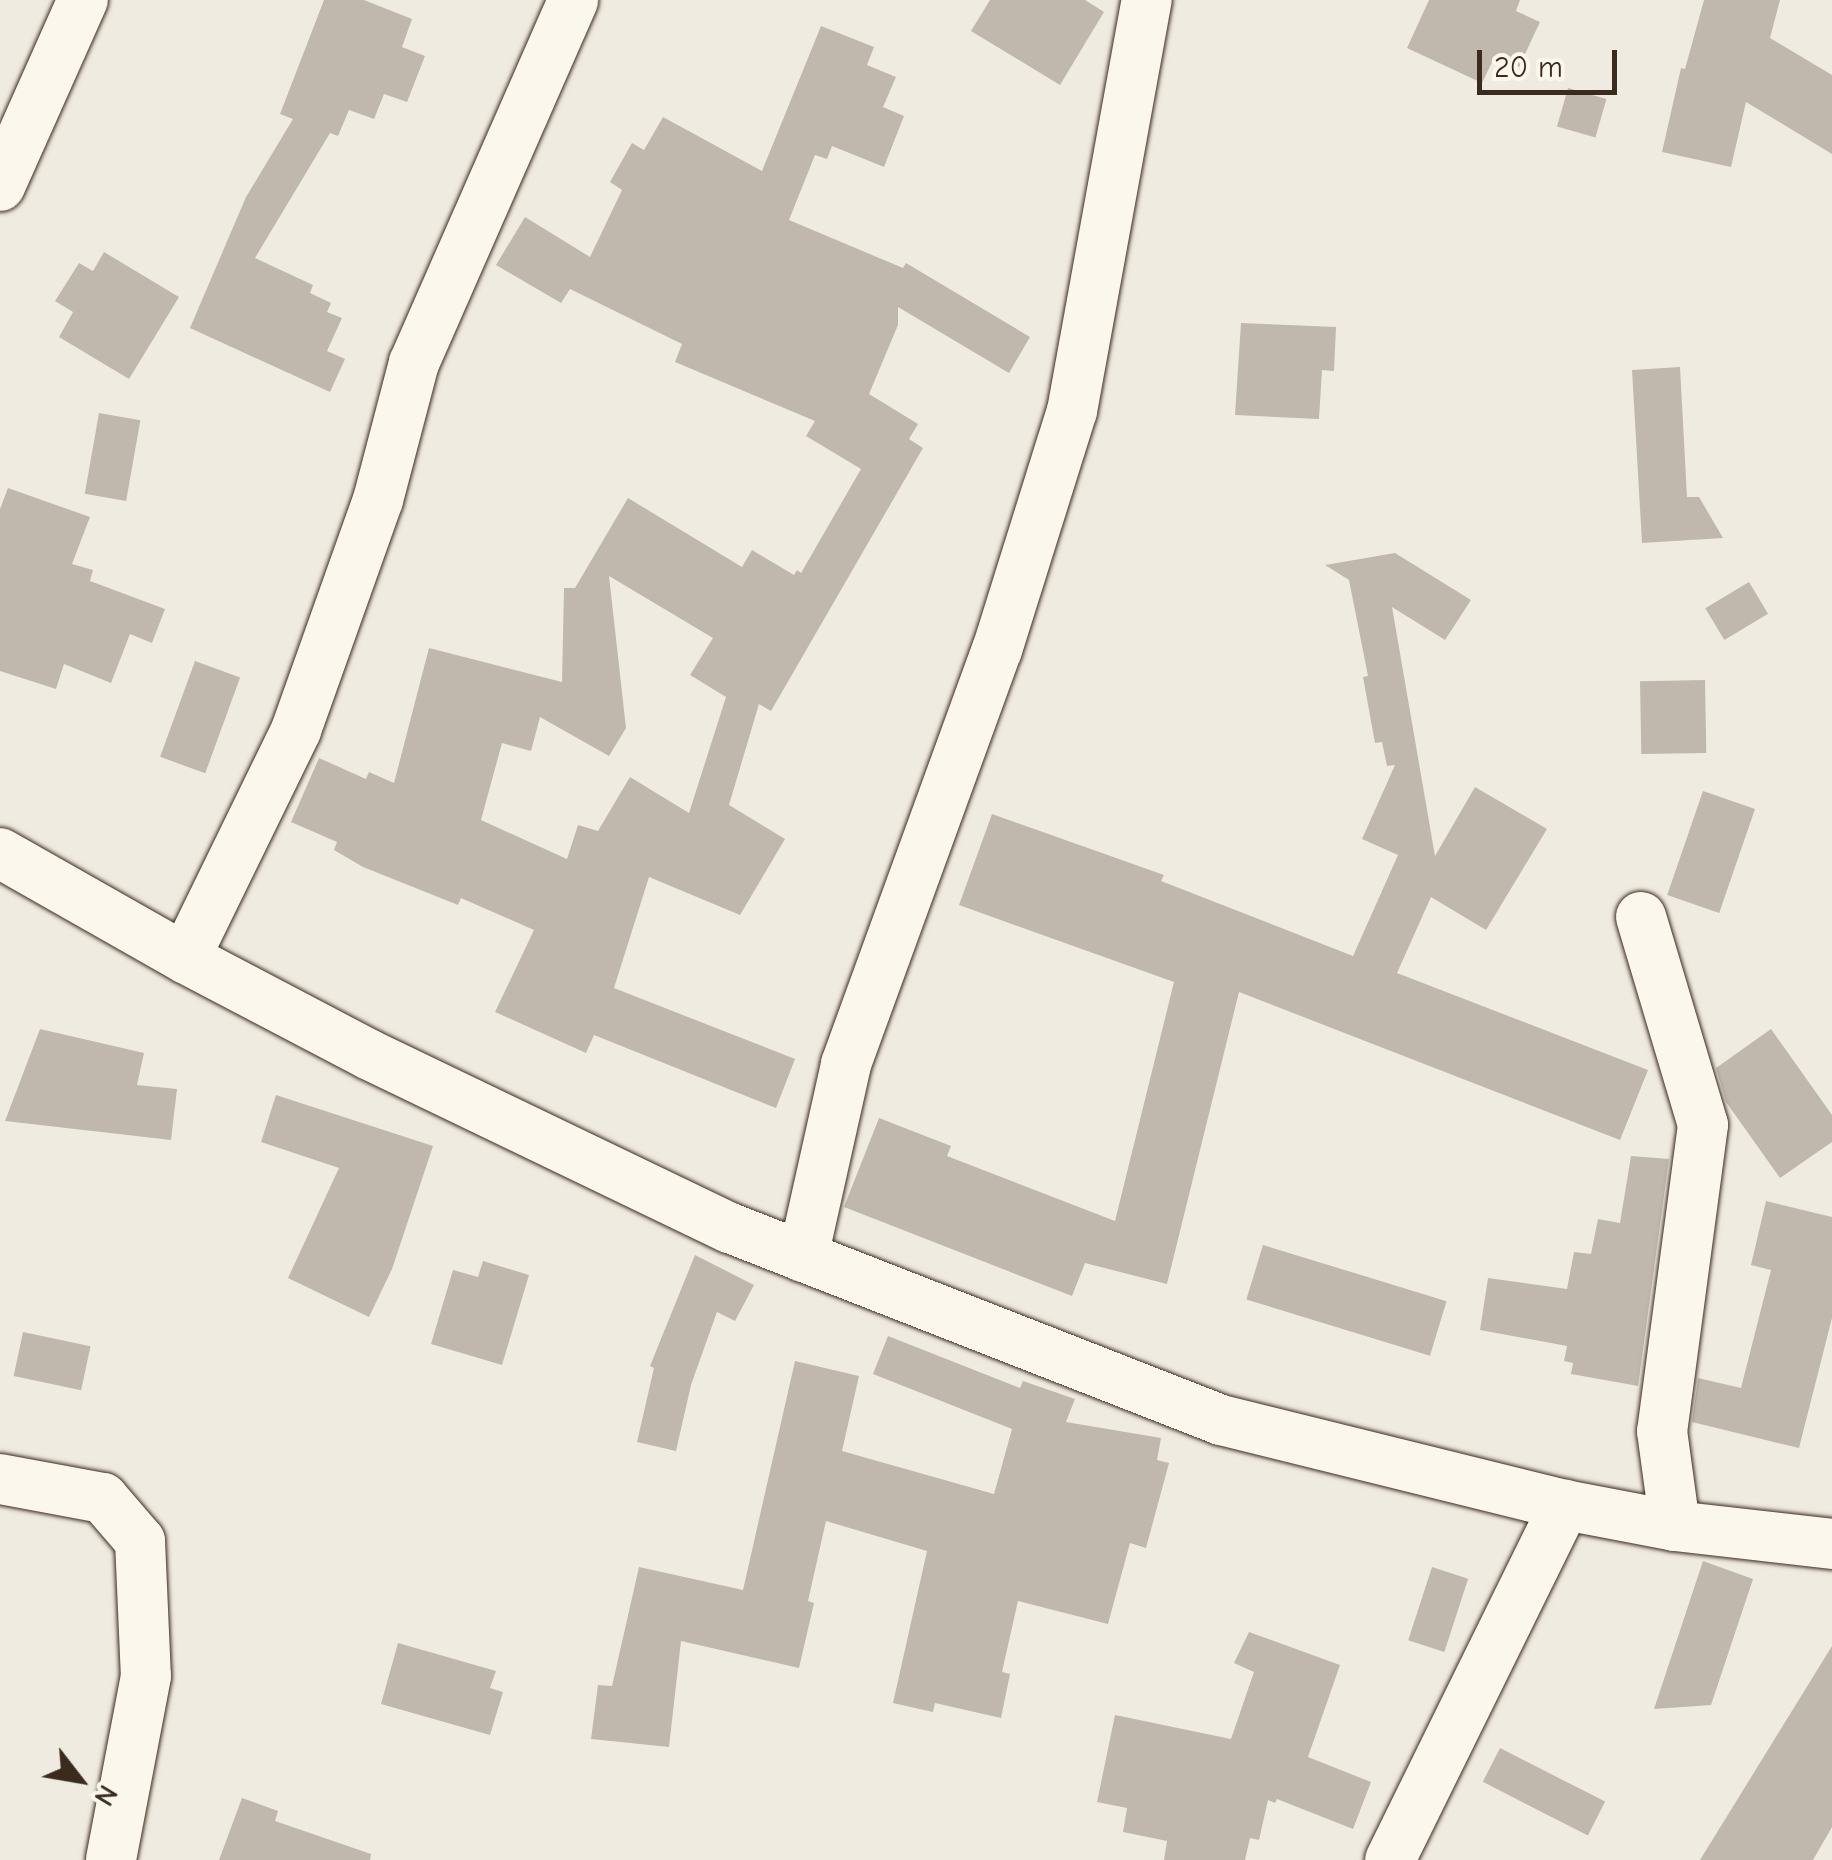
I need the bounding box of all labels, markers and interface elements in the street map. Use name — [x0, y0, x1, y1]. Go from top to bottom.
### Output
scale bar — [1482, 30, 1622, 92]
text: 20 m — [1494, 50, 1563, 85]
north arrow — [30, 1730, 130, 1830]
text: N — [87, 1779, 124, 1812]

